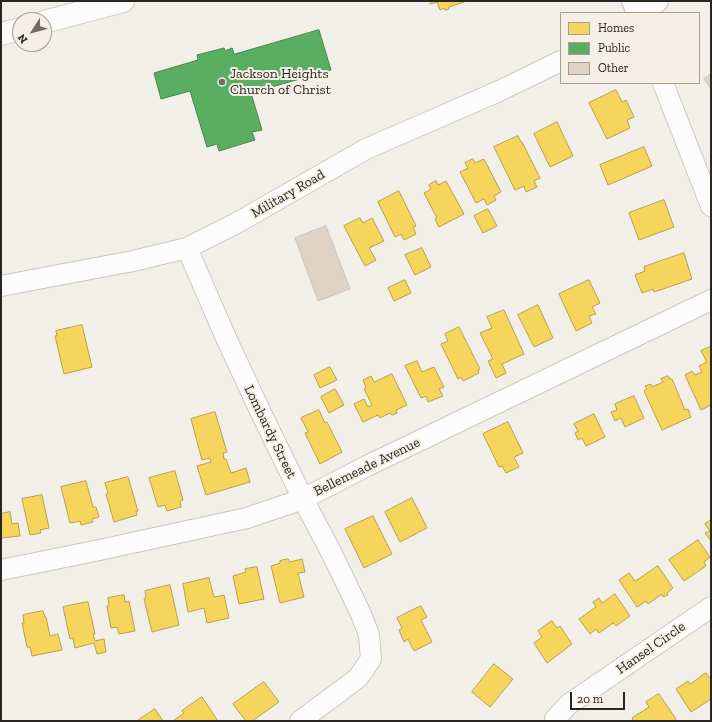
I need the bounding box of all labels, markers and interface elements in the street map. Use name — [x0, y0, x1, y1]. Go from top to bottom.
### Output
north arrow — [12, 12, 52, 52]
legend — [560, 12, 700, 84]
text: Homes — [598, 21, 634, 35]
text: N — [15, 32, 30, 46]
text: Public — [598, 41, 630, 55]
text: Other — [598, 61, 629, 75]
place label: Jackson Heights Church of Christ — [230, 66, 331, 98]
marker: Jackson Heights Church of Christ — [217, 77, 227, 87]
street label: Military Road — [248, 166, 328, 222]
street label: Lombardy Street — [240, 383, 300, 481]
street label: Bellemeade Avenue — [311, 434, 423, 500]
street label: Hansel Circle — [613, 618, 689, 678]
scale bar — [572, 684, 627, 710]
text: 20 m — [577, 692, 603, 706]

